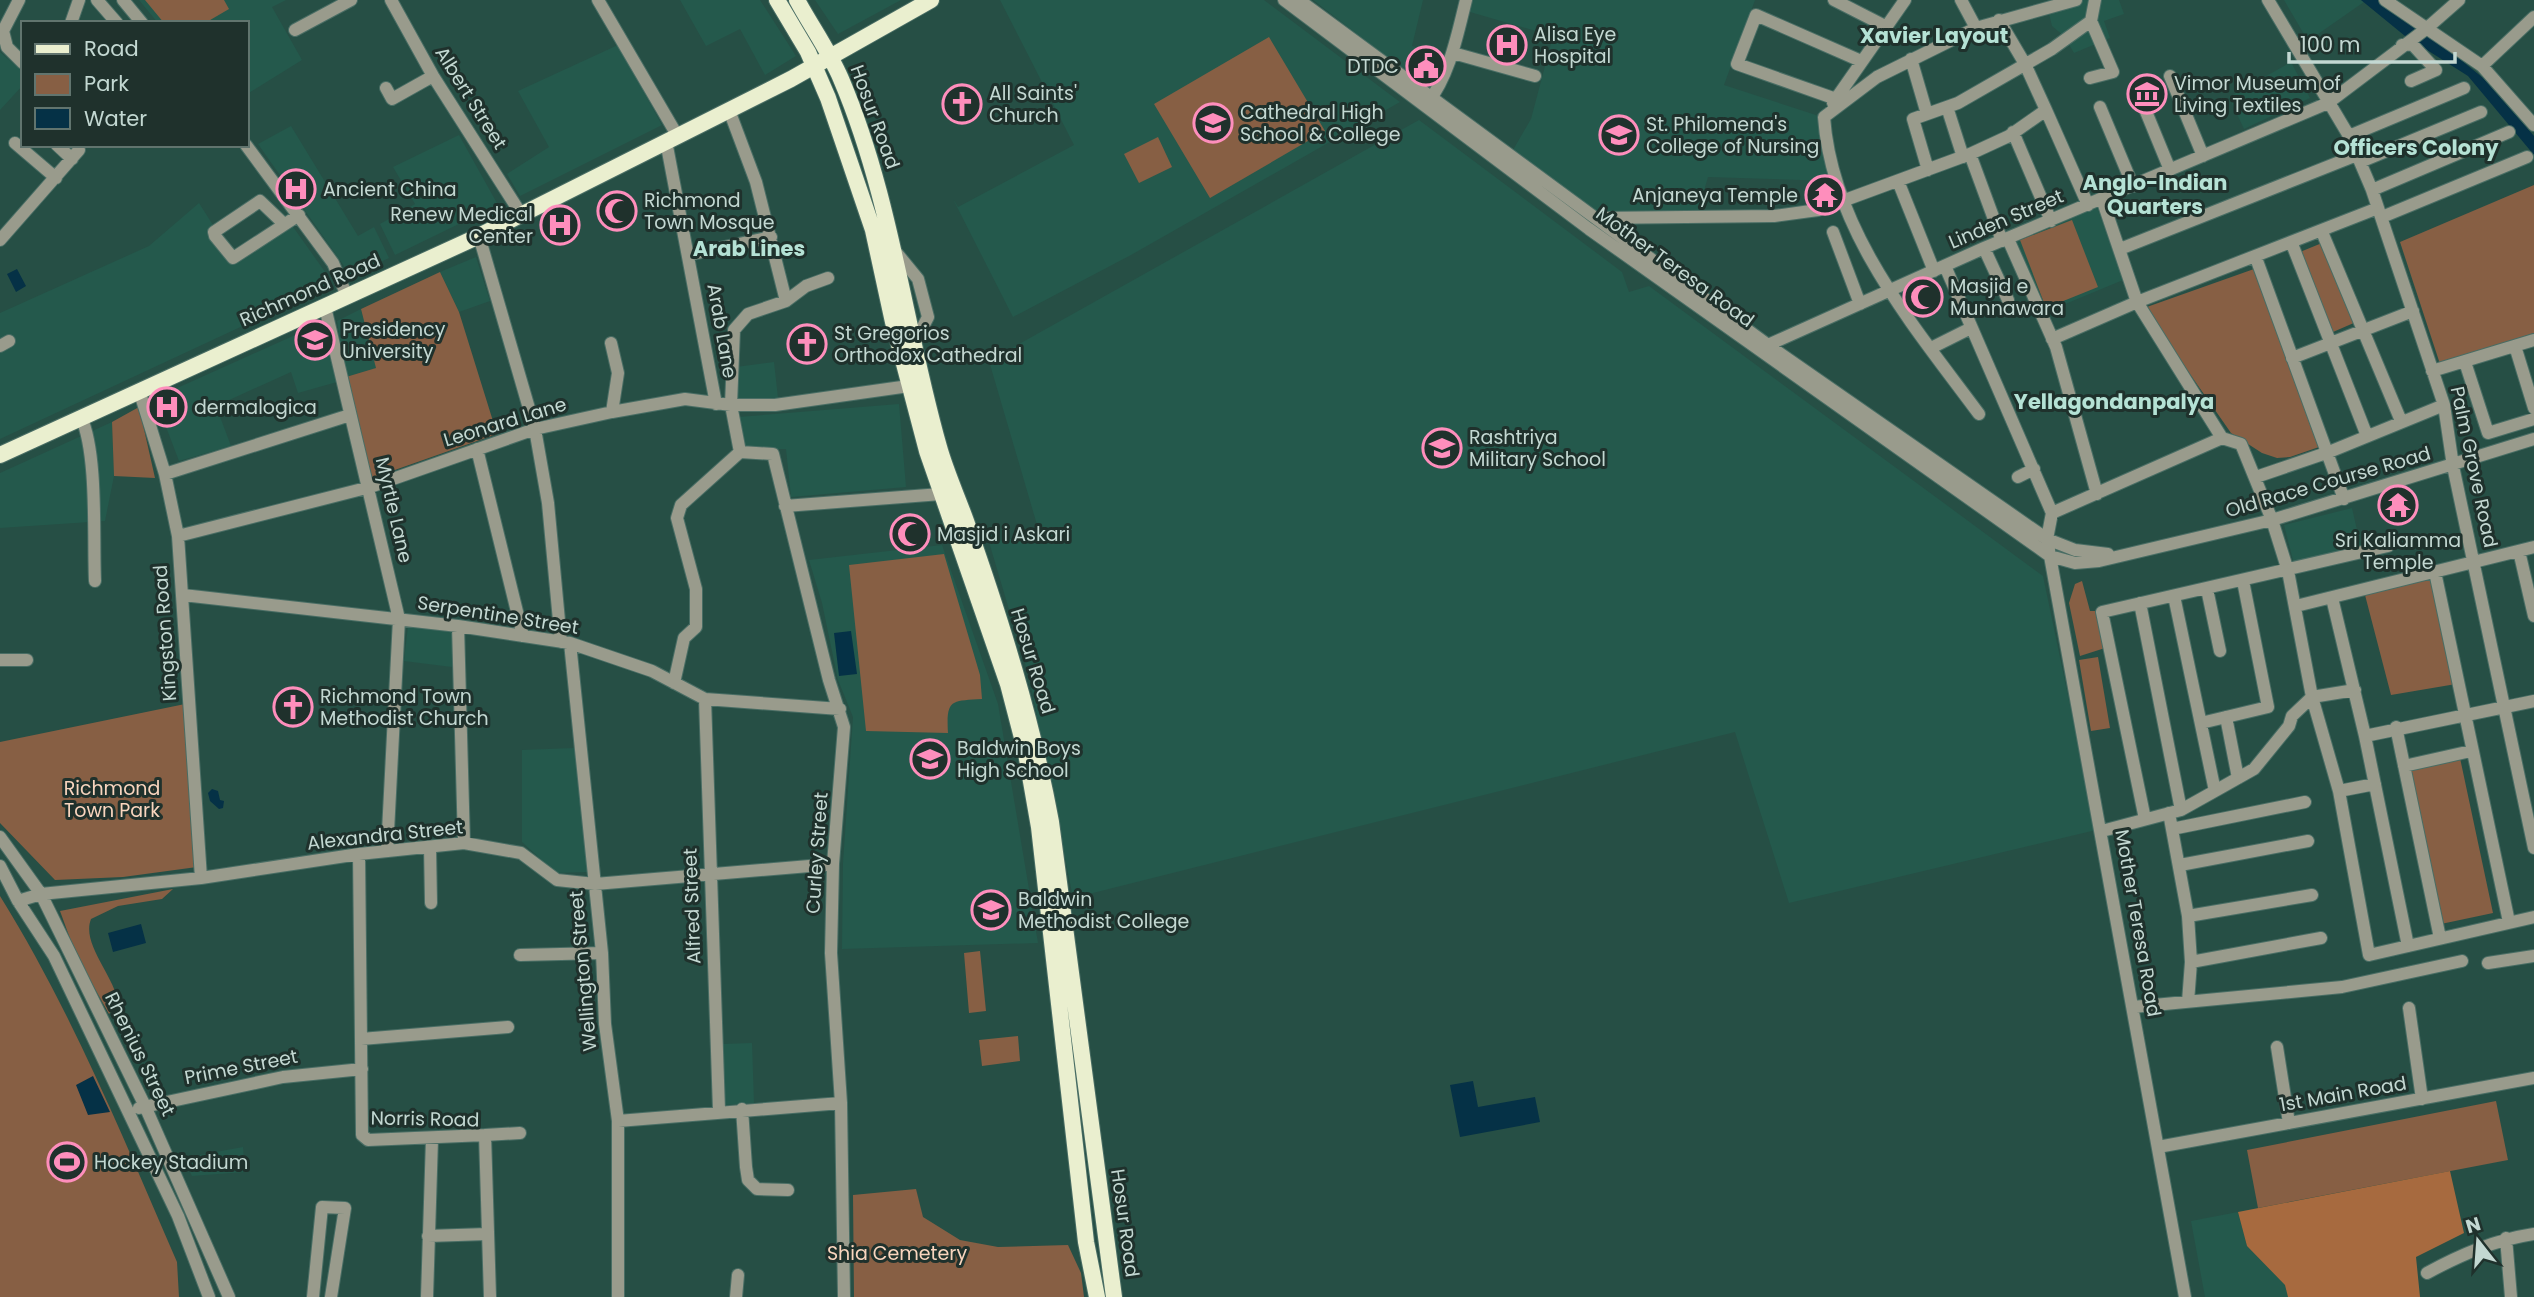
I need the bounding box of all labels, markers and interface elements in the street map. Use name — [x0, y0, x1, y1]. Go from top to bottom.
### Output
legend — [21, 21, 248, 147]
place label: Alisa Eye Hospital — [1534, 21, 1616, 70]
district label: Xavier Layout — [1860, 21, 2008, 50]
scale bar — [2289, 21, 2455, 65]
hospital icon: Alisa Eye Hospital — [1486, 24, 1528, 66]
text: 100 m — [2300, 30, 2360, 59]
text: Road — [84, 34, 139, 63]
street label: Albert Street — [429, 41, 513, 155]
public building icon: DTDC — [1405, 45, 1447, 87]
place label: DTDC — [1347, 53, 1399, 80]
street label: Hosur Road — [844, 61, 906, 173]
text: Park — [84, 69, 129, 98]
place label: Vimor Museum of Living Textiles — [2174, 70, 2341, 119]
museum icon: Vimor Museum of Living Textiles — [2126, 73, 2168, 115]
place label: All Saints' Church — [989, 80, 1077, 129]
church icon: All Saints' Church — [941, 83, 983, 125]
place label: Cathedral High School & College — [1240, 99, 1401, 148]
school or university icon: Cathedral High School & College — [1192, 102, 1234, 144]
text: Water — [84, 104, 147, 133]
place label: St. Philomena's College of Nursing — [1646, 111, 1819, 160]
school or university icon: St. Philomena's College of Nursing — [1598, 114, 1640, 156]
district label: Officers Colony — [2334, 133, 2499, 162]
hospital icon: Ancient China — [275, 168, 317, 210]
district label: Anglo-Indian Quarters — [2083, 168, 2227, 221]
temple icon: Anjaneya Temple — [1804, 174, 1846, 216]
place label: Ancient China — [323, 176, 457, 203]
place label: Anjaneya Temple — [1632, 182, 1798, 209]
street label: Linden Street — [1944, 183, 2068, 255]
place label: Richmond Town Mosque — [644, 187, 774, 236]
mosque icon: Richmond Town Mosque — [596, 190, 638, 232]
street label: Mother Teresa Road — [1590, 200, 1760, 334]
place label: Renew Medical Center — [390, 201, 533, 250]
hospital icon: Renew Medical Center — [539, 204, 581, 246]
district label: Arab Lines — [693, 234, 805, 263]
street label: Richmond Road — [235, 247, 385, 333]
place label: Masjid e Munnawara — [1950, 273, 2064, 322]
mosque icon: Masjid e Munnawara — [1902, 276, 1944, 318]
street label: Arab Lane — [700, 282, 744, 380]
place label: Presidency University — [342, 316, 446, 365]
school or university icon: Presidency University — [294, 319, 336, 361]
place label: St Gregorios Orthodox Cathedral — [834, 320, 1022, 369]
church icon: St Gregorios Orthodox Cathedral — [786, 323, 828, 365]
street label: Palm Grove Road — [2444, 384, 2504, 550]
hospital icon: dermalogica — [146, 386, 188, 428]
district label: Yellagondanpalya — [2014, 387, 2214, 416]
street label: Leonard Lane — [440, 391, 570, 453]
place label: dermalogica — [194, 394, 317, 421]
place label: Rashtriya Military School — [1469, 424, 1606, 473]
school or university icon: Rashtriya Military School — [1421, 427, 1463, 469]
street label: Old Race Course Road — [2222, 440, 2434, 524]
street label: Myrtle Lane — [369, 455, 419, 565]
temple icon: Sri Kaliamma Temple — [2377, 484, 2419, 526]
mosque icon: Masjid i Askari — [889, 513, 931, 555]
place label: Masjid i Askari — [937, 521, 1070, 548]
place label: Sri Kaliamma Temple — [2335, 527, 2461, 576]
street label: Kingston Road — [147, 564, 183, 702]
street label: Serpentine Street — [415, 589, 581, 641]
street label: Hosur Road — [1004, 605, 1062, 717]
place label: Richmond Town Methodist Church — [320, 683, 489, 732]
church icon: Richmond Town Methodist Church — [272, 686, 314, 728]
place label: Baldwin Boys High School — [957, 735, 1081, 784]
school or university icon: Baldwin Boys High School — [909, 738, 951, 780]
park label: Richmond Town Park — [64, 775, 160, 824]
street label: Curley Street — [799, 791, 835, 915]
street label: Alexandra Street — [306, 813, 464, 857]
street label: Mother Teresa Road — [2108, 827, 2168, 1019]
street label: Alfred Street — [676, 847, 708, 965]
place label: Baldwin Methodist College — [1018, 886, 1189, 935]
street label: Wellington Street — [563, 889, 603, 1053]
school or university icon: Baldwin Methodist College — [970, 889, 1012, 931]
street label: Rhenius Street — [98, 987, 182, 1121]
street label: Prime Street — [182, 1043, 300, 1091]
street label: 1st Main Road — [2277, 1070, 2409, 1118]
street label: Norris Road — [370, 1105, 480, 1133]
sports icon: Hockey Stadium — [46, 1141, 88, 1183]
place label: Hockey Stadium — [94, 1149, 248, 1176]
street label: Hosur Road — [1104, 1167, 1146, 1279]
north arrow — [2443, 1206, 2513, 1276]
text: N — [2462, 1210, 2484, 1240]
park label: Shia Cemetery — [827, 1240, 967, 1267]

